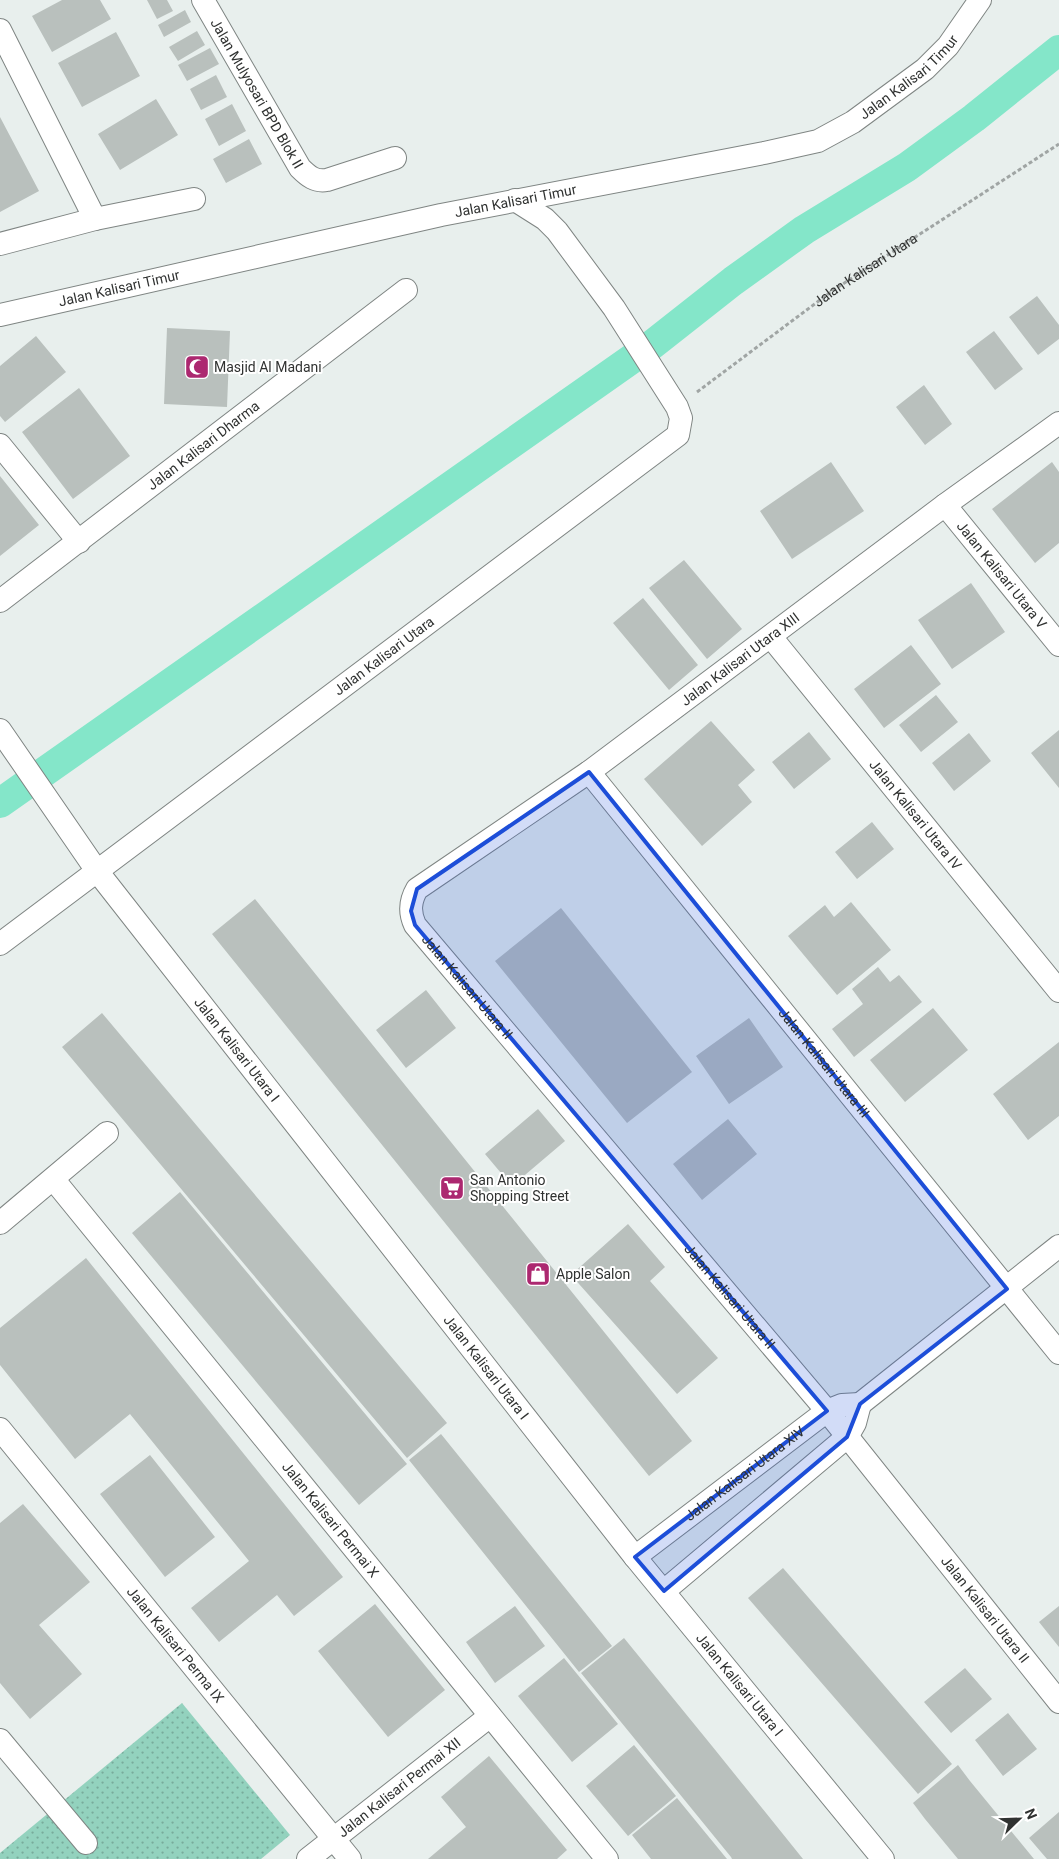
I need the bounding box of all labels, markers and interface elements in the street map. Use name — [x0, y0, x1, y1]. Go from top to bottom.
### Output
street label: Jalan Mulyosari BPD Blok II — [207, 16, 307, 171]
street label: Jalan Kalisari Timur — [856, 32, 961, 123]
street label: Jalan Kalisari Timur — [453, 181, 578, 220]
street label: Jalan Kalisari Utara — [810, 230, 920, 310]
street label: Jalan Kalisari Timur — [57, 266, 181, 309]
mosque icon: Masjid Al Madani — [184, 354, 210, 380]
place label: Masjid Al Madani — [214, 359, 322, 375]
street label: Jalan Kalisari Dharma — [144, 397, 262, 493]
street label: Jalan Kalisari Utara V — [954, 518, 1050, 632]
street label: Jalan Kalisari Utara XIII — [678, 609, 802, 709]
street label: Jalan Kalisari Utara — [331, 613, 437, 698]
street label: Jalan Kalisari Utara IV — [866, 756, 965, 873]
street label: Jalan Kalisari Utara II — [419, 931, 516, 1042]
street label: Jalan Kalisari Utara I — [191, 994, 283, 1105]
street label: Jalan Kalisari Utara III — [775, 1005, 873, 1121]
place label: San Antonio Shopping Street — [470, 1172, 570, 1204]
supermarket icon: San Antonio Shopping Street — [439, 1175, 465, 1201]
street label: Jalan Kalisari Utara II — [681, 1241, 779, 1352]
shop icon: Apple Salon — [525, 1261, 551, 1287]
place label: Apple Salon — [556, 1266, 630, 1282]
street label: Jalan Kalisari Utara I — [441, 1312, 532, 1423]
street label: Jalan Kalisari Utara XIV — [682, 1423, 808, 1524]
street label: Jalan Kalisari Permai X — [279, 1459, 382, 1581]
street label: Jalan Kalisari Utara II — [938, 1553, 1033, 1666]
street label: Jalan Kalisari Perma IX — [124, 1584, 227, 1706]
street label: Jalan Kalisari Utara I — [693, 1630, 787, 1739]
street label: Jalan Kalisari Permai XII — [335, 1734, 464, 1840]
north arrow — [994, 1794, 1044, 1844]
text: N — [1022, 1806, 1040, 1822]

